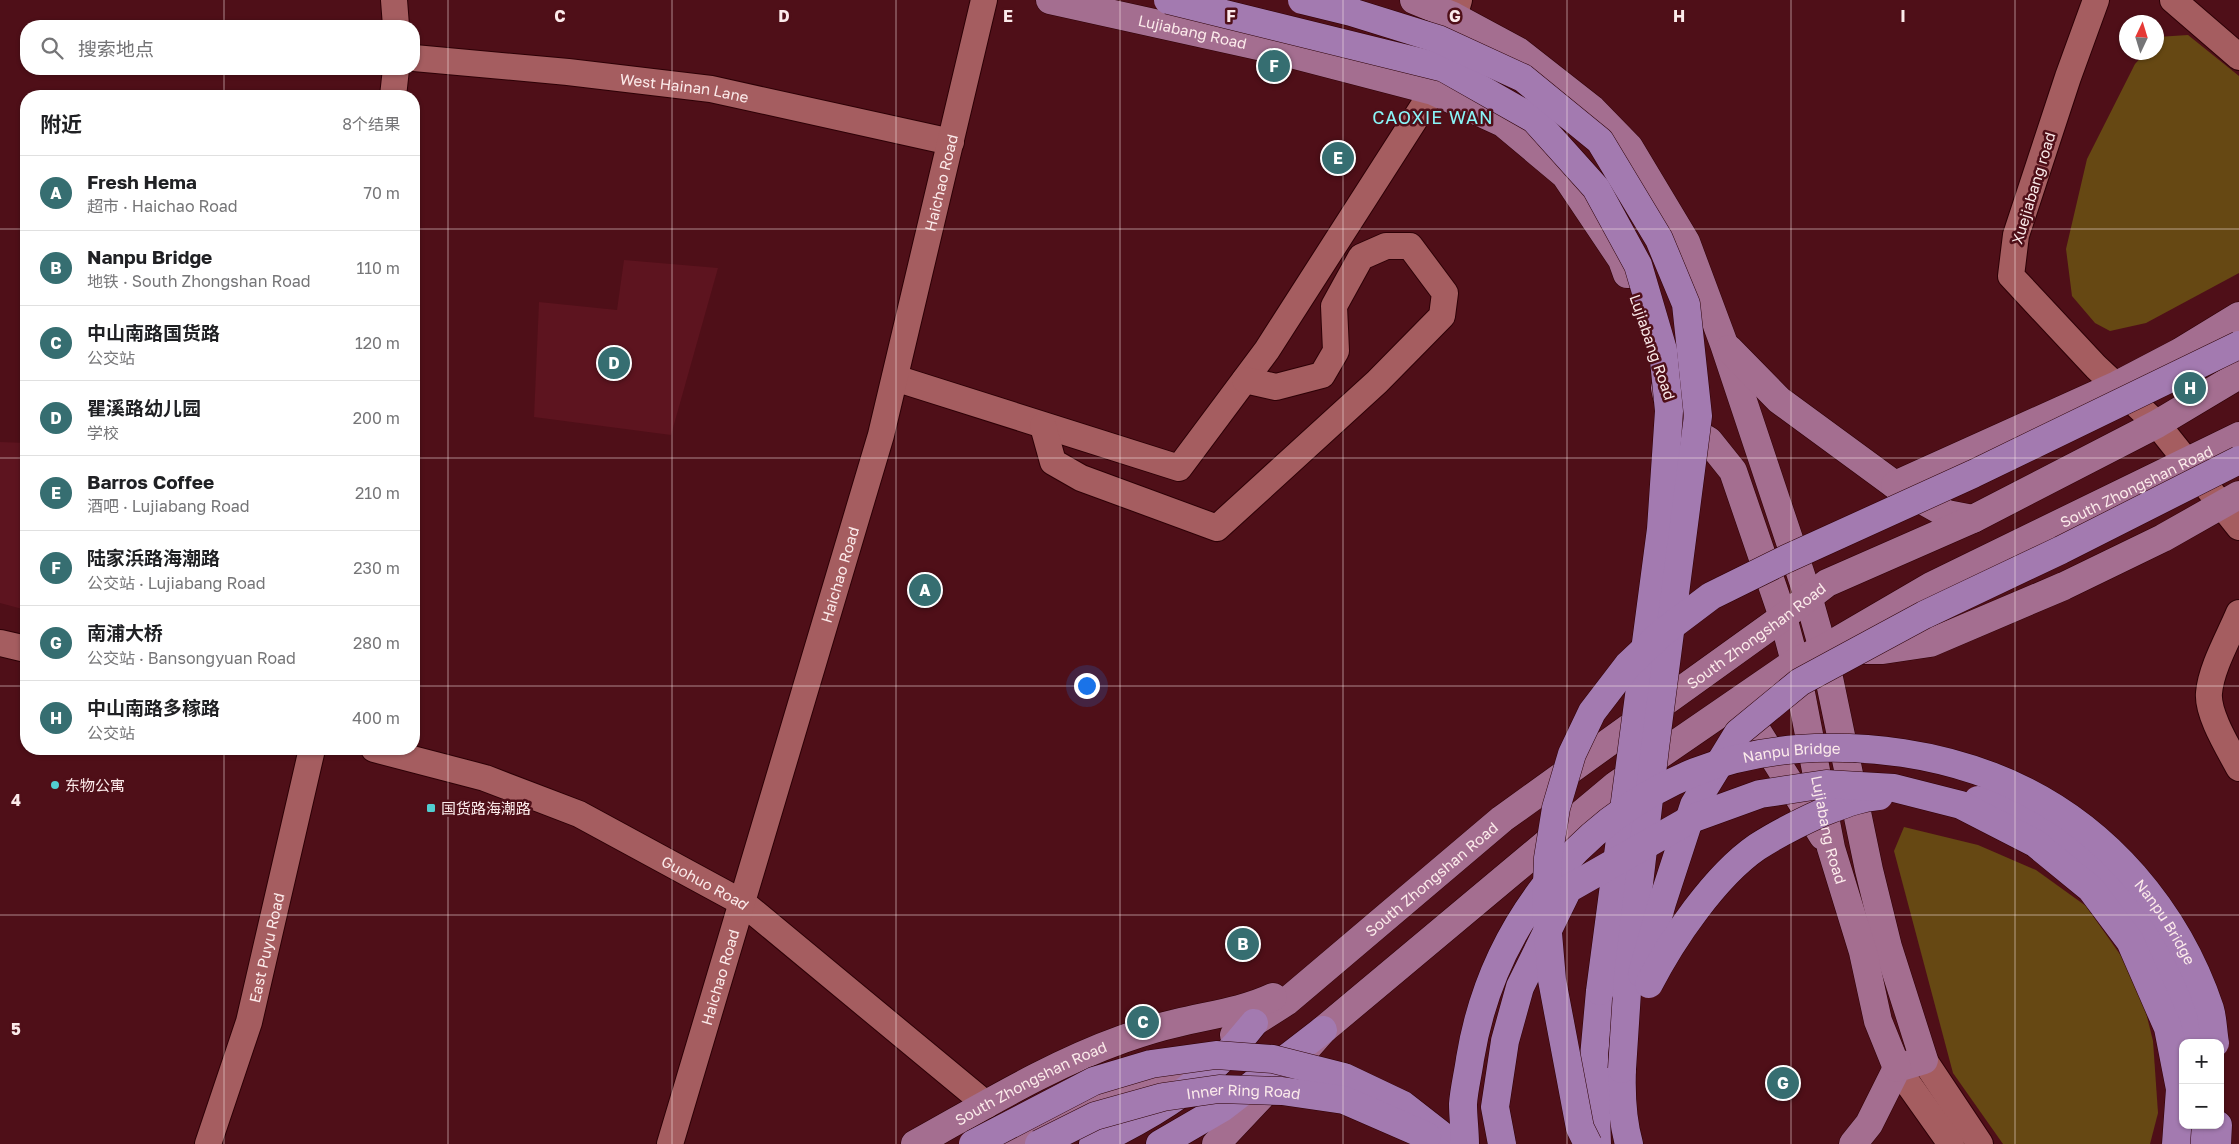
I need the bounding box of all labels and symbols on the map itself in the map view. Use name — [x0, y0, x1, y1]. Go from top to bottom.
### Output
text: C — [554, 6, 566, 26]
text: D — [778, 6, 790, 26]
text: E — [1003, 6, 1013, 26]
text: F — [1226, 6, 1236, 26]
text: G — [1449, 6, 1461, 26]
text: H — [1673, 6, 1685, 26]
text: I — [1900, 6, 1906, 26]
street label: Lujiabang Road — [1137, 11, 1249, 52]
north arrow — [2119, 15, 2164, 60]
pin: F — [1258, 47, 1290, 85]
street label: West Hainan Lane — [619, 69, 751, 106]
district label: CAOXIE WAN — [1372, 106, 1494, 128]
street label: Xuejiabang road — [2007, 130, 2059, 246]
street label: Haichao Road — [921, 132, 961, 233]
pin: E — [1322, 139, 1354, 177]
street label: Lujiabang Road — [1627, 292, 1679, 402]
pin: D — [598, 344, 630, 382]
pin: H — [2174, 369, 2206, 407]
street label: South Zhongshan Road — [2057, 441, 2216, 531]
street label: Haichao Road — [817, 524, 862, 625]
pin: A — [909, 571, 941, 609]
street label: South Zhongshan Road — [1683, 579, 1829, 692]
your location — [1074, 673, 1100, 699]
street label: Nanpu Bridge — [1741, 739, 1841, 766]
street label: Lujiabang Road — [1808, 774, 1850, 886]
place label: 东物公寓 — [65, 776, 125, 794]
marker: 东物公寓 — [49, 779, 61, 791]
text: 4 — [11, 790, 21, 810]
place label: 国货路海潮路 — [441, 799, 531, 817]
marker: 国货路海潮路 — [425, 802, 437, 814]
street label: South Zhongshan Road — [1361, 818, 1501, 940]
street label: Guohuo Road — [658, 852, 753, 913]
street label: Nanpu Bridge — [2131, 875, 2200, 968]
street label: East Puyu Road — [245, 891, 288, 1004]
pin: B — [1227, 925, 1259, 963]
street label: Haichao Road — [697, 927, 742, 1027]
pin: C — [1127, 1003, 1159, 1041]
text: 5 — [11, 1019, 21, 1039]
street label: South Zhongshan Road — [952, 1037, 1109, 1129]
pin: G — [1767, 1064, 1799, 1102]
street label: Inner Ring Road — [1185, 1080, 1302, 1103]

